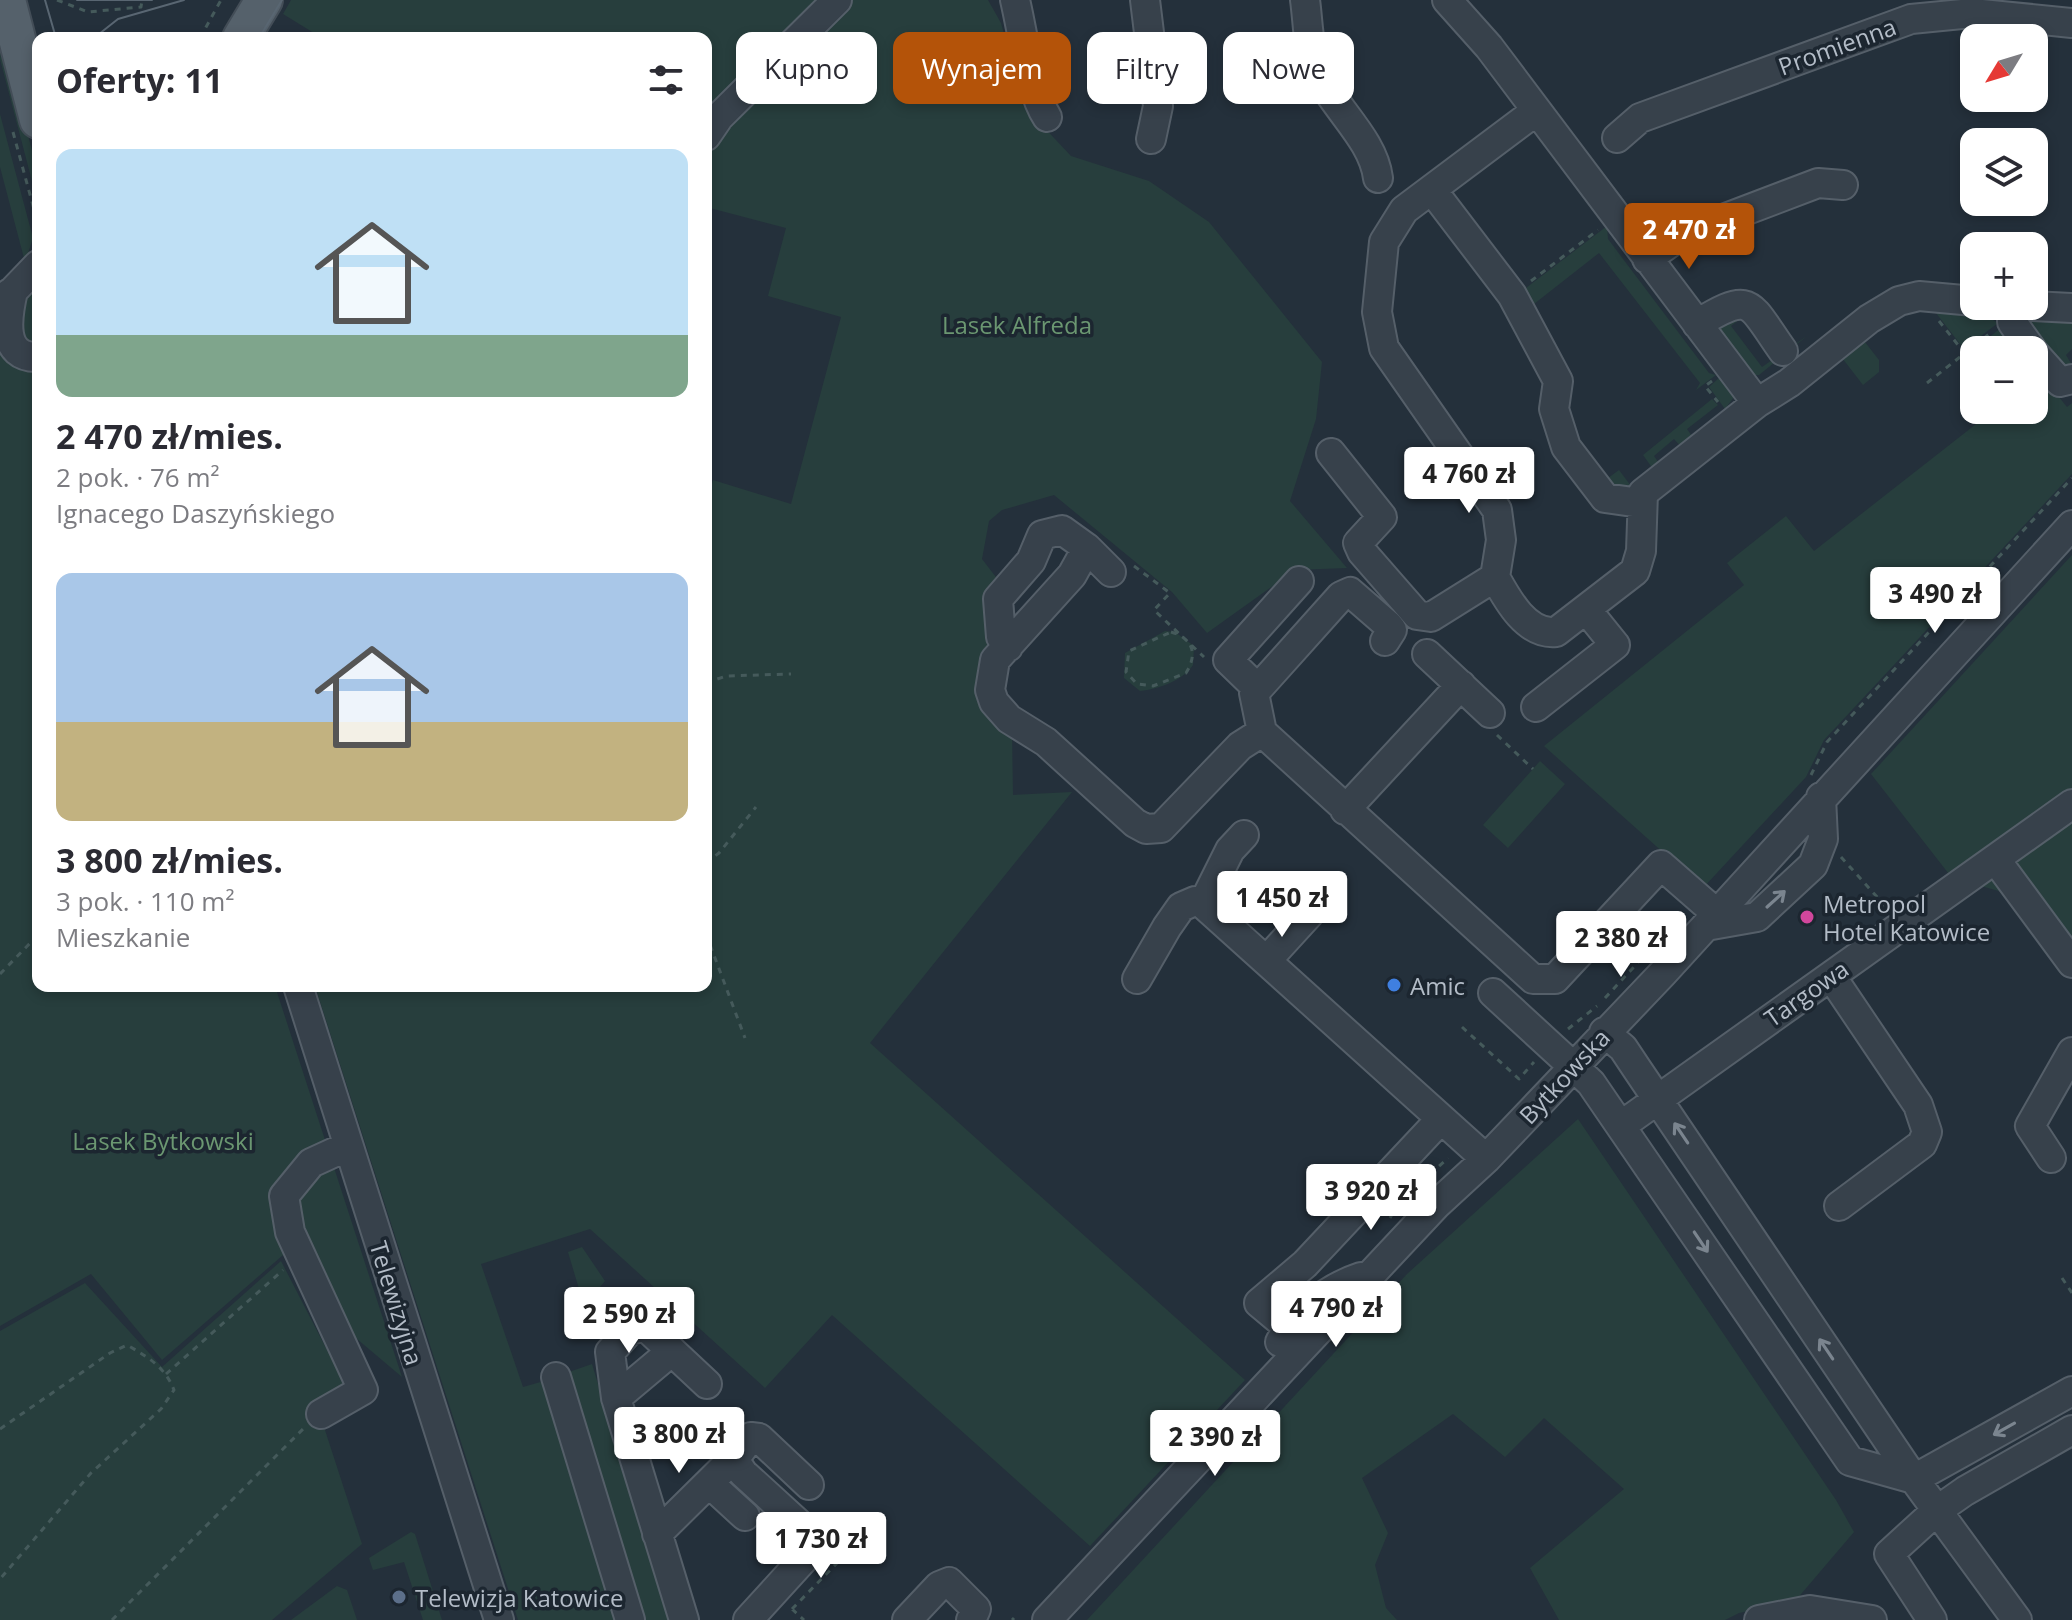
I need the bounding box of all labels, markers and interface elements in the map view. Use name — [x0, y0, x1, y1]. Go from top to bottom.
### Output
street label: Promienna — [1773, 9, 1901, 83]
north arrow — [1960, 24, 2048, 112]
map controls — [1960, 24, 2048, 424]
chip: Kupno — [736, 32, 877, 104]
chip: Wynajem — [893, 32, 1071, 104]
chip: Filtry — [1087, 32, 1207, 104]
chip: Nowe — [1223, 32, 1354, 104]
text: Oferty: 11 — [56, 57, 223, 103]
icon: filters — [644, 58, 688, 102]
button: layers — [1960, 128, 2048, 216]
icon: home — [300, 201, 444, 345]
pin: 2 470 zł — [1606, 203, 1772, 271]
text: 2 470 zł — [1642, 211, 1736, 247]
button: + — [1960, 232, 2048, 320]
park label: Lasek Alfreda — [942, 308, 1092, 341]
button: − — [1960, 336, 2048, 424]
text: 2 470 zł/mies. — [56, 413, 283, 459]
pin: 4 760 zł — [1386, 447, 1552, 515]
text: 4 760 zł — [1422, 455, 1516, 491]
text: 2 pok. · 76 m² — [56, 459, 220, 495]
text: Ignacego Daszyńskiego — [56, 495, 335, 531]
pin: 3 490 zł — [1852, 567, 2018, 635]
text: 3 490 zł — [1888, 575, 1982, 611]
icon: home — [300, 625, 444, 769]
text: 3 800 zł/mies. — [56, 837, 283, 883]
pin: 1 450 zł — [1199, 871, 1365, 939]
text: 1 450 zł — [1235, 879, 1329, 915]
text: 3 pok. · 110 m² — [56, 883, 234, 919]
place label: Metropol Hotel Katowice — [1823, 887, 1990, 948]
one-way arrow — [1765, 890, 1785, 908]
marker: Metropol Hotel Katowice — [1798, 908, 1816, 926]
pin: 2 380 zł — [1538, 911, 1704, 979]
text: Mieszkanie — [56, 919, 190, 955]
text: 2 380 zł — [1574, 919, 1668, 955]
street label: Targowa — [1757, 952, 1855, 1034]
place label: Amic — [1410, 969, 1465, 1002]
marker: Amic — [1385, 976, 1403, 994]
street label: Bytkowska — [1511, 1021, 1617, 1131]
one-way arrow — [1673, 1123, 1689, 1145]
park label: Lasek Bytkowski — [72, 1124, 254, 1157]
pin: 3 920 zł — [1288, 1164, 1454, 1232]
text: 3 920 zł — [1324, 1172, 1418, 1208]
one-way arrow — [1693, 1230, 1709, 1253]
street label: Telewizyjna — [362, 1237, 432, 1369]
pin: 4 790 zł — [1253, 1281, 1419, 1349]
pin: 2 590 zł — [546, 1287, 712, 1355]
text: 4 790 zł — [1289, 1289, 1383, 1325]
text: 2 590 zł — [582, 1295, 676, 1331]
one-way arrow — [1818, 1338, 1834, 1361]
pin: 3 800 zł — [596, 1407, 762, 1475]
pin: 2 390 zł — [1132, 1410, 1298, 1478]
text: 3 800 zł — [632, 1415, 726, 1451]
text: 2 390 zł — [1168, 1418, 1262, 1454]
one-way arrow — [1993, 1421, 2016, 1437]
pin: 1 730 zł — [738, 1512, 904, 1580]
text: 1 730 zł — [774, 1520, 868, 1556]
place label: Telewizja Katowice — [415, 1581, 623, 1614]
marker: Telewizja Katowice — [390, 1588, 408, 1606]

